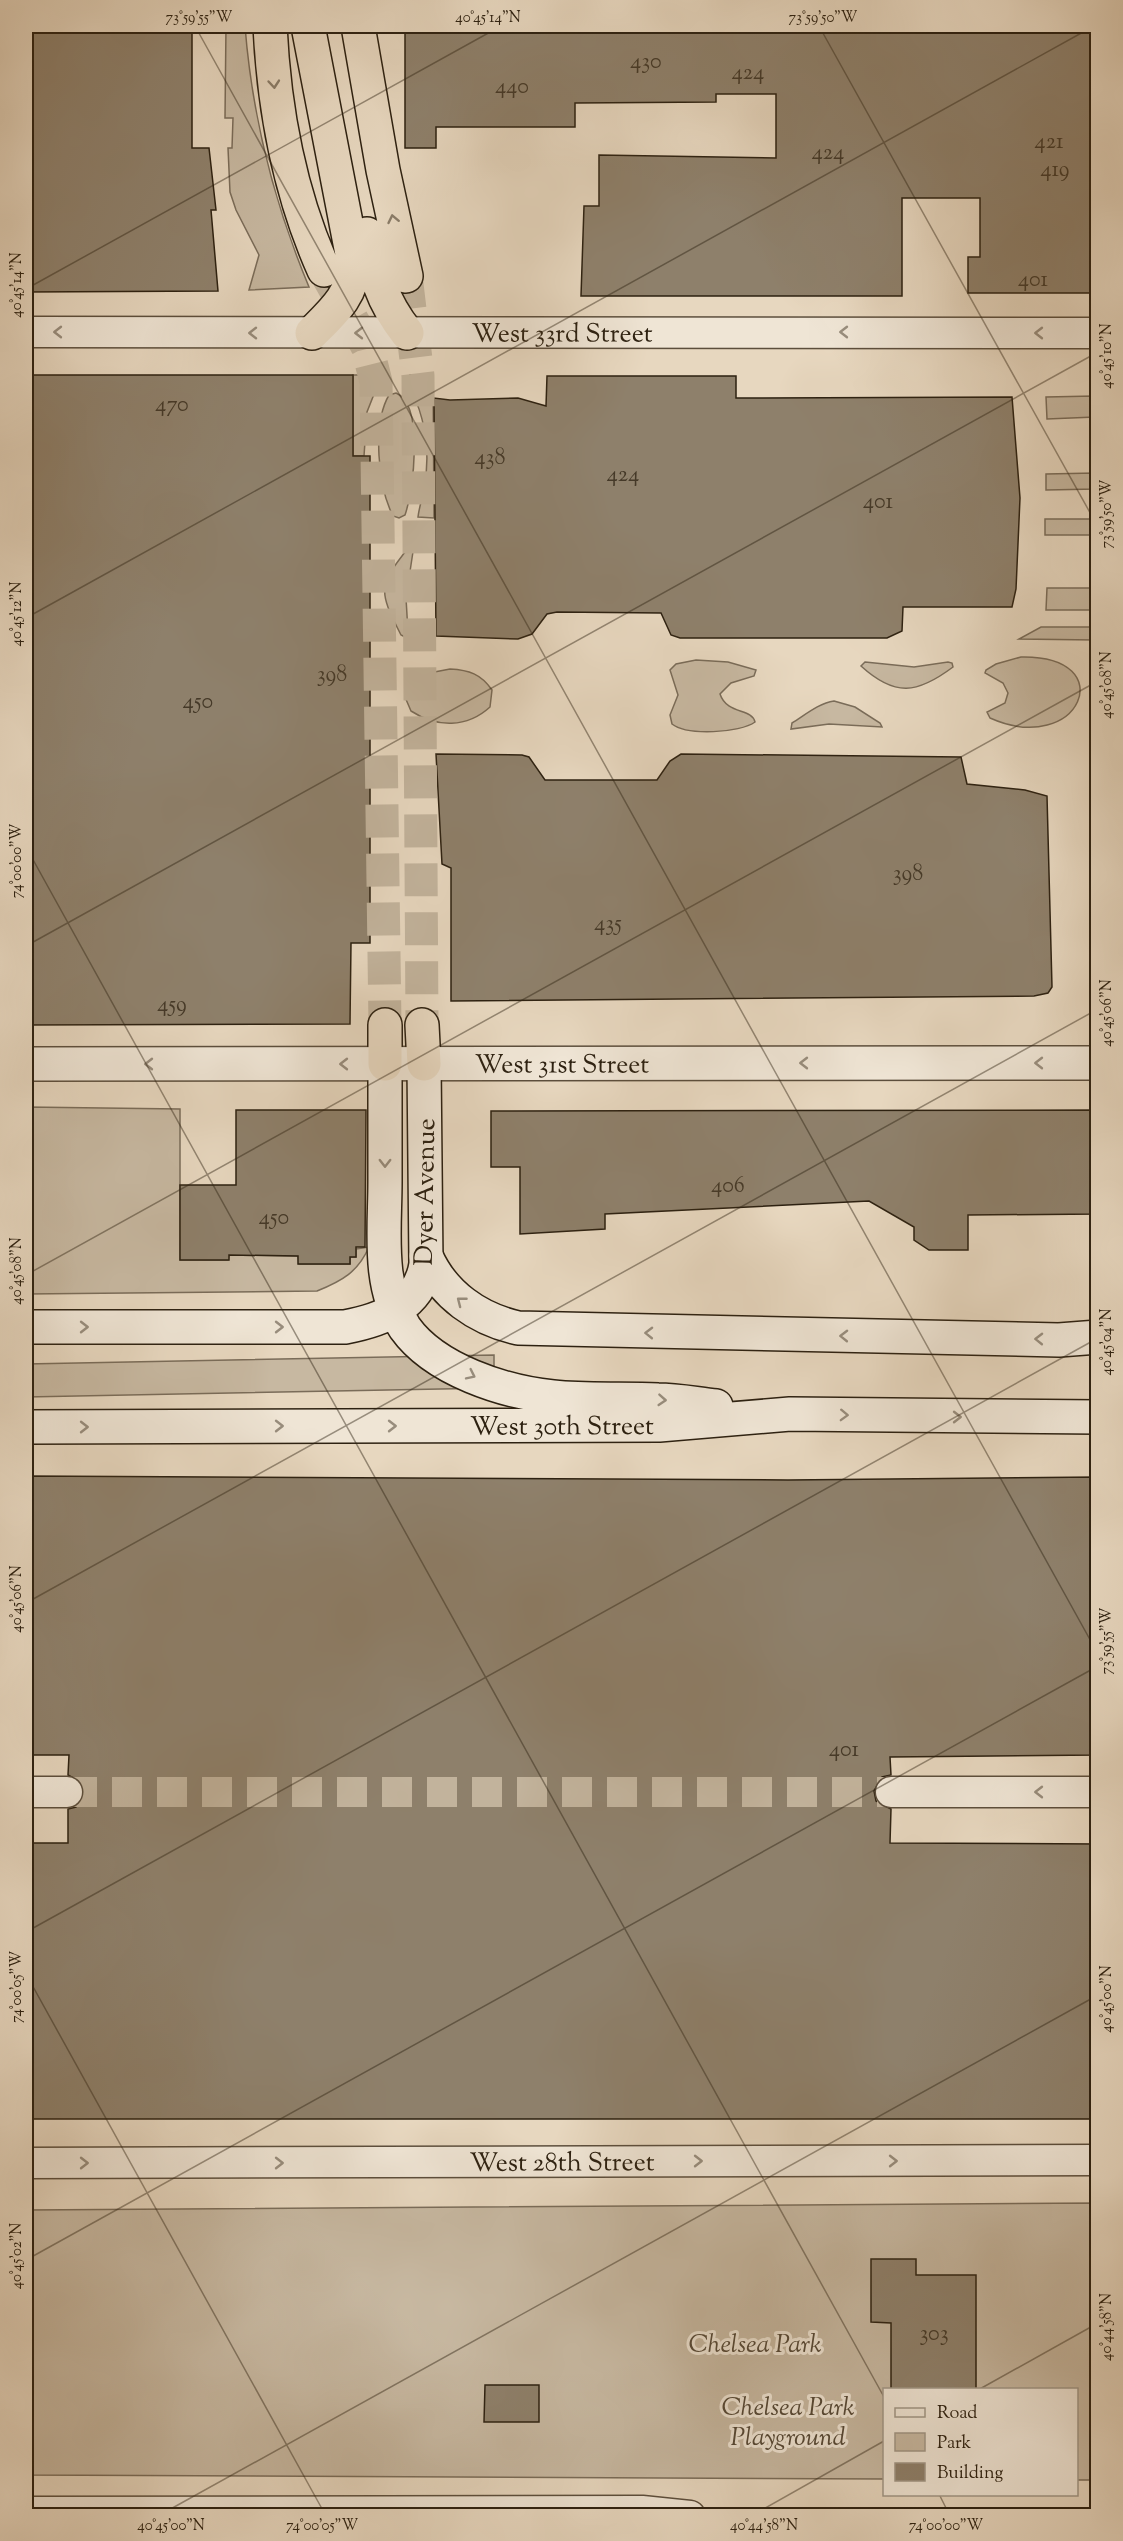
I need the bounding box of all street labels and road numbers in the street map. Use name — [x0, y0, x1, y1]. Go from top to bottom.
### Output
street label: West 33rd Street — [471, 316, 653, 354]
street label: West 31st Street — [475, 1047, 649, 1085]
street label: Dyer Avenue — [407, 1118, 446, 1266]
street label: West 30th Street — [470, 1409, 654, 1447]
street label: West 28th Street — [469, 2145, 655, 2183]

